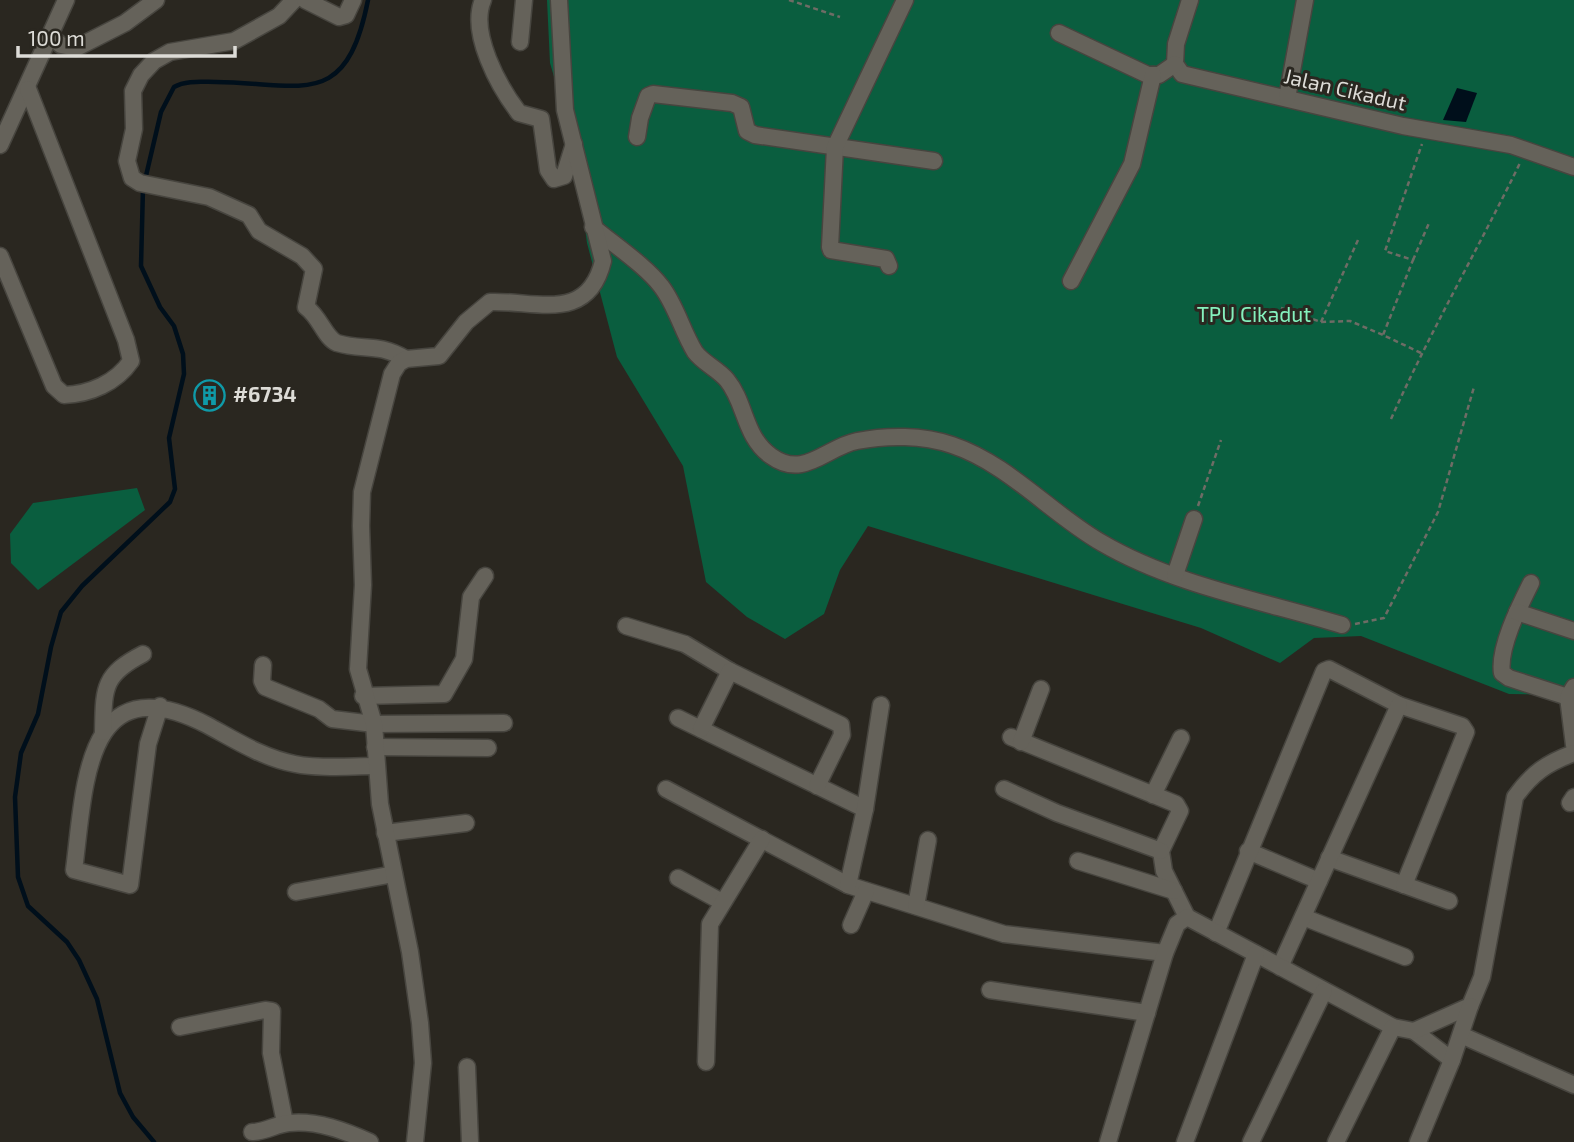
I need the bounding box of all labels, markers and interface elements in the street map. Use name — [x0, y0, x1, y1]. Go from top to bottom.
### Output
scale bar — [18, 14, 234, 58]
text: 100 m — [28, 25, 85, 50]
street label: Jalan Cikadut — [1282, 62, 1409, 115]
park label: TPU Cikadut — [1197, 301, 1311, 326]
building icon: #6734 — [193, 378, 227, 412]
place label: #6734 — [233, 381, 297, 406]

